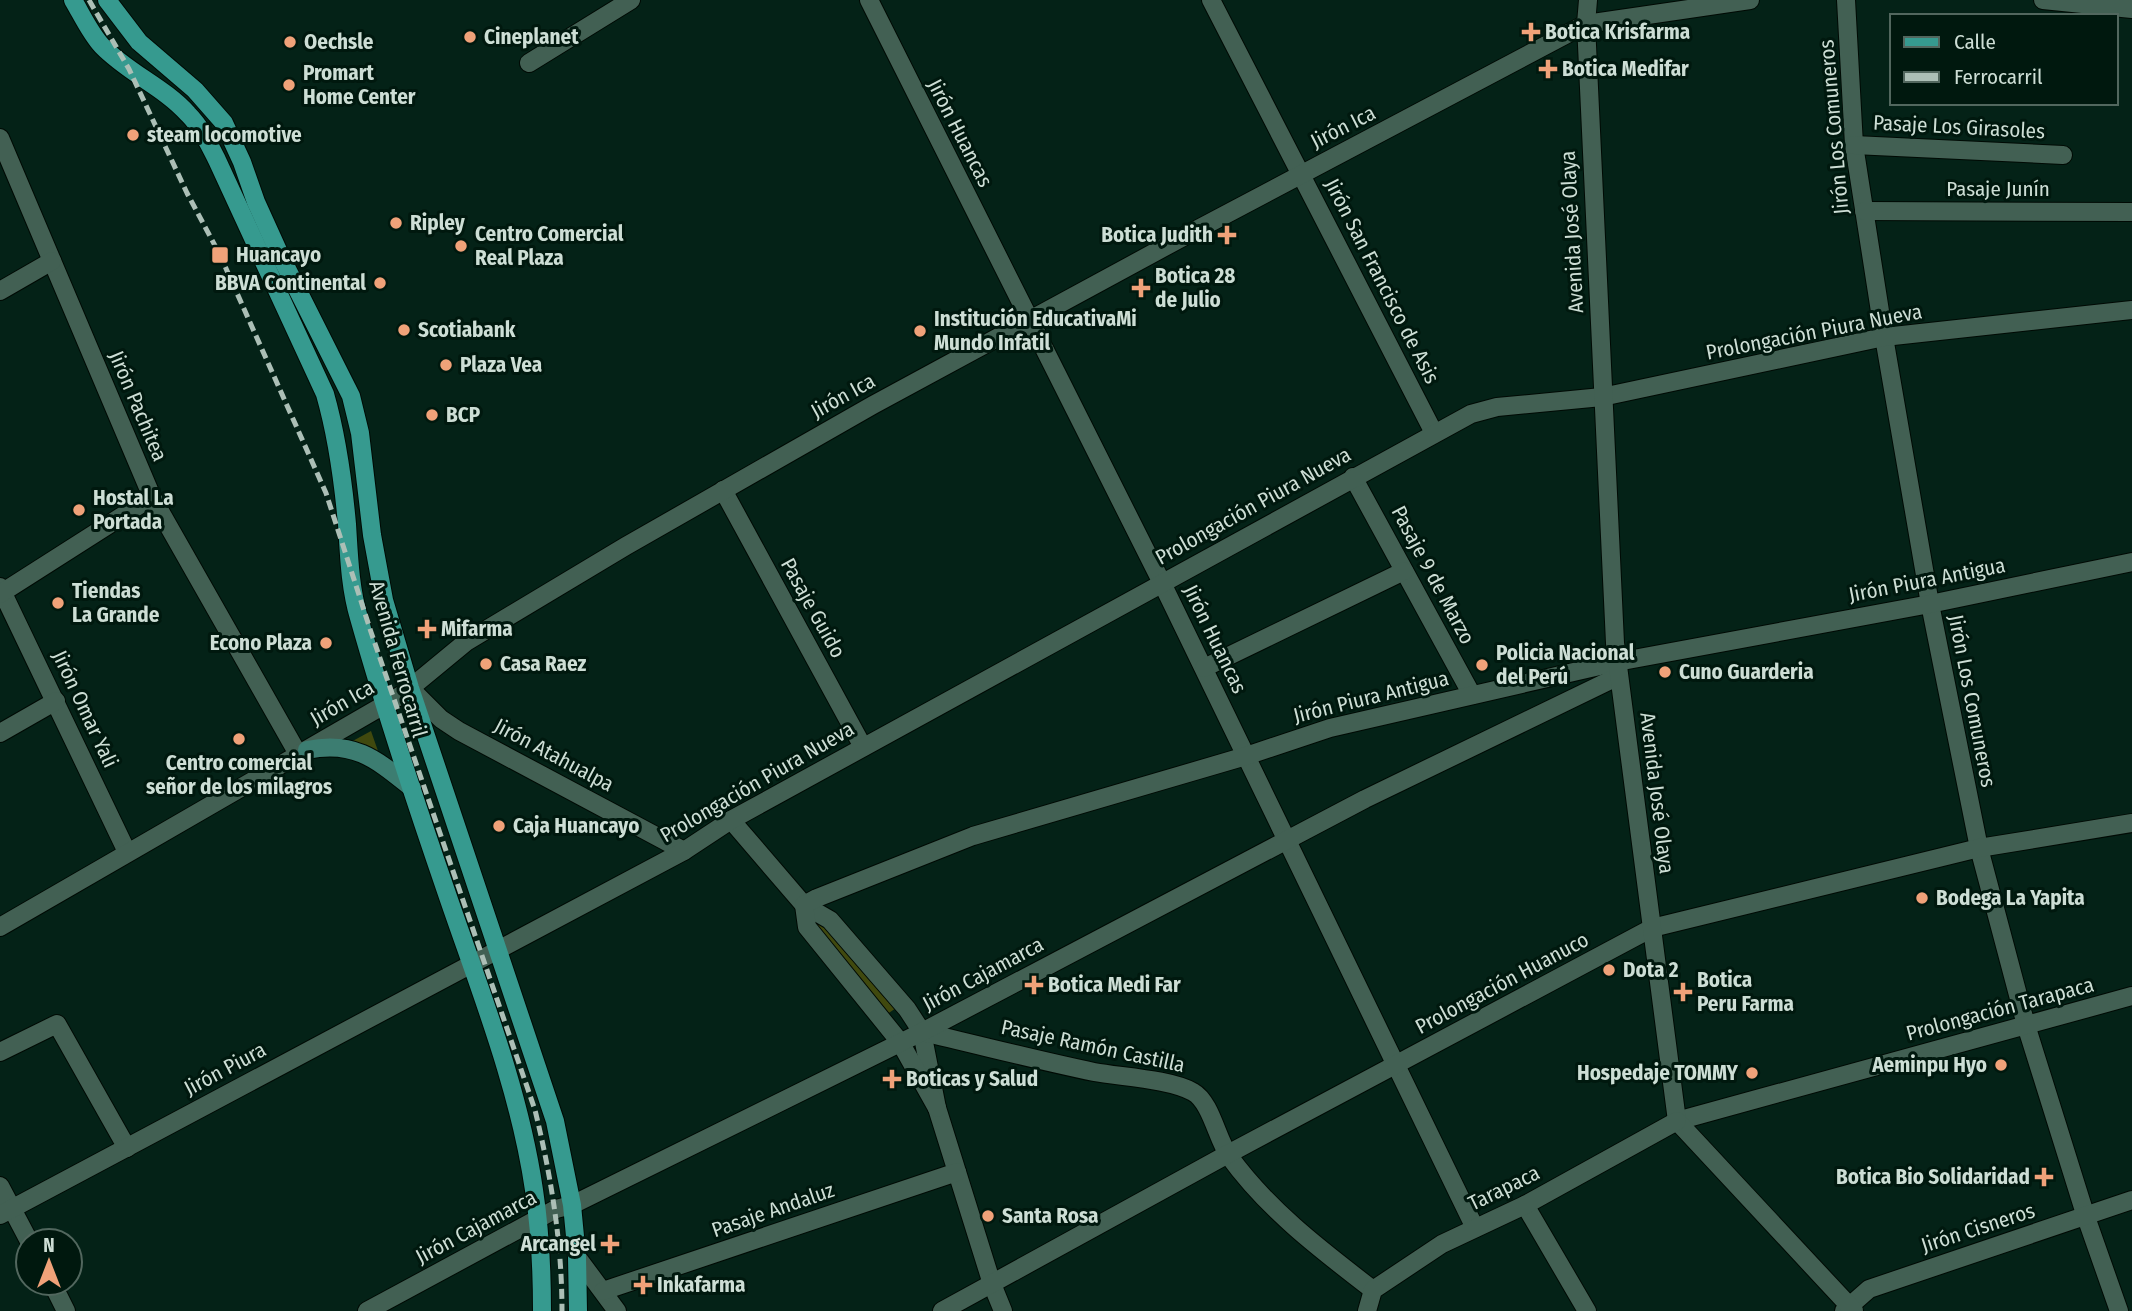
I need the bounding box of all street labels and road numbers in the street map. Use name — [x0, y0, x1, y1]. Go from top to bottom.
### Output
street label: Jirón Los Comuneros — [1813, 39, 1855, 215]
street label: Jirón Huancas — [922, 75, 998, 191]
street label: Jirón Ica — [1306, 100, 1380, 154]
street label: Pasaje Los Girasoles — [1872, 110, 2046, 144]
street label: Avenida José Olaya — [1555, 150, 1589, 314]
street label: Jirón San Francisco de Asis — [1319, 174, 1445, 388]
street label: Pasaje Junín — [1946, 176, 2050, 202]
street label: Prolongación Piura Nueva — [1704, 298, 1924, 366]
street label: Jirón Pachitea — [103, 347, 173, 465]
street label: Jirón Ica — [806, 368, 880, 424]
street label: Prolongación Piura Nueva — [1151, 441, 1355, 571]
street label: Pasaje 9 de Marzo — [1386, 501, 1480, 649]
street label: Jirón Piura Antigua — [1846, 552, 2008, 608]
street label: Pasaje Guido — [775, 554, 851, 662]
street label: Avenida Ferrocarril — [363, 578, 433, 741]
street label: Jirón Huancas — [1177, 580, 1253, 698]
street label: Jirón Los Comuneros — [1943, 613, 2001, 790]
street label: Jirón Omar Yali — [47, 646, 123, 772]
street label: Jirón Piura Antigua — [1291, 665, 1451, 729]
street label: Jirón Ica — [305, 674, 379, 732]
street label: Avenida José Olaya — [1634, 711, 1680, 875]
street label: Jirón Atahualpa — [490, 713, 618, 797]
street label: Prolongación Piura Nueva — [655, 716, 859, 848]
street label: Prolongación Huanuco — [1411, 926, 1593, 1040]
street label: Jirón Cajamarca — [918, 931, 1048, 1017]
street label: Prolongación Tarapaca — [1903, 971, 2097, 1047]
street label: Pasaje Ramón Castilla — [999, 1014, 1187, 1078]
street label: Jirón Piura — [180, 1037, 270, 1101]
street label: Tarapaca — [1464, 1160, 1544, 1216]
street label: Pasaje Andaluz — [708, 1177, 838, 1243]
street label: Jirón Cajamarca — [411, 1184, 541, 1270]
street label: Jirón Cisneros — [1918, 1197, 2038, 1259]

